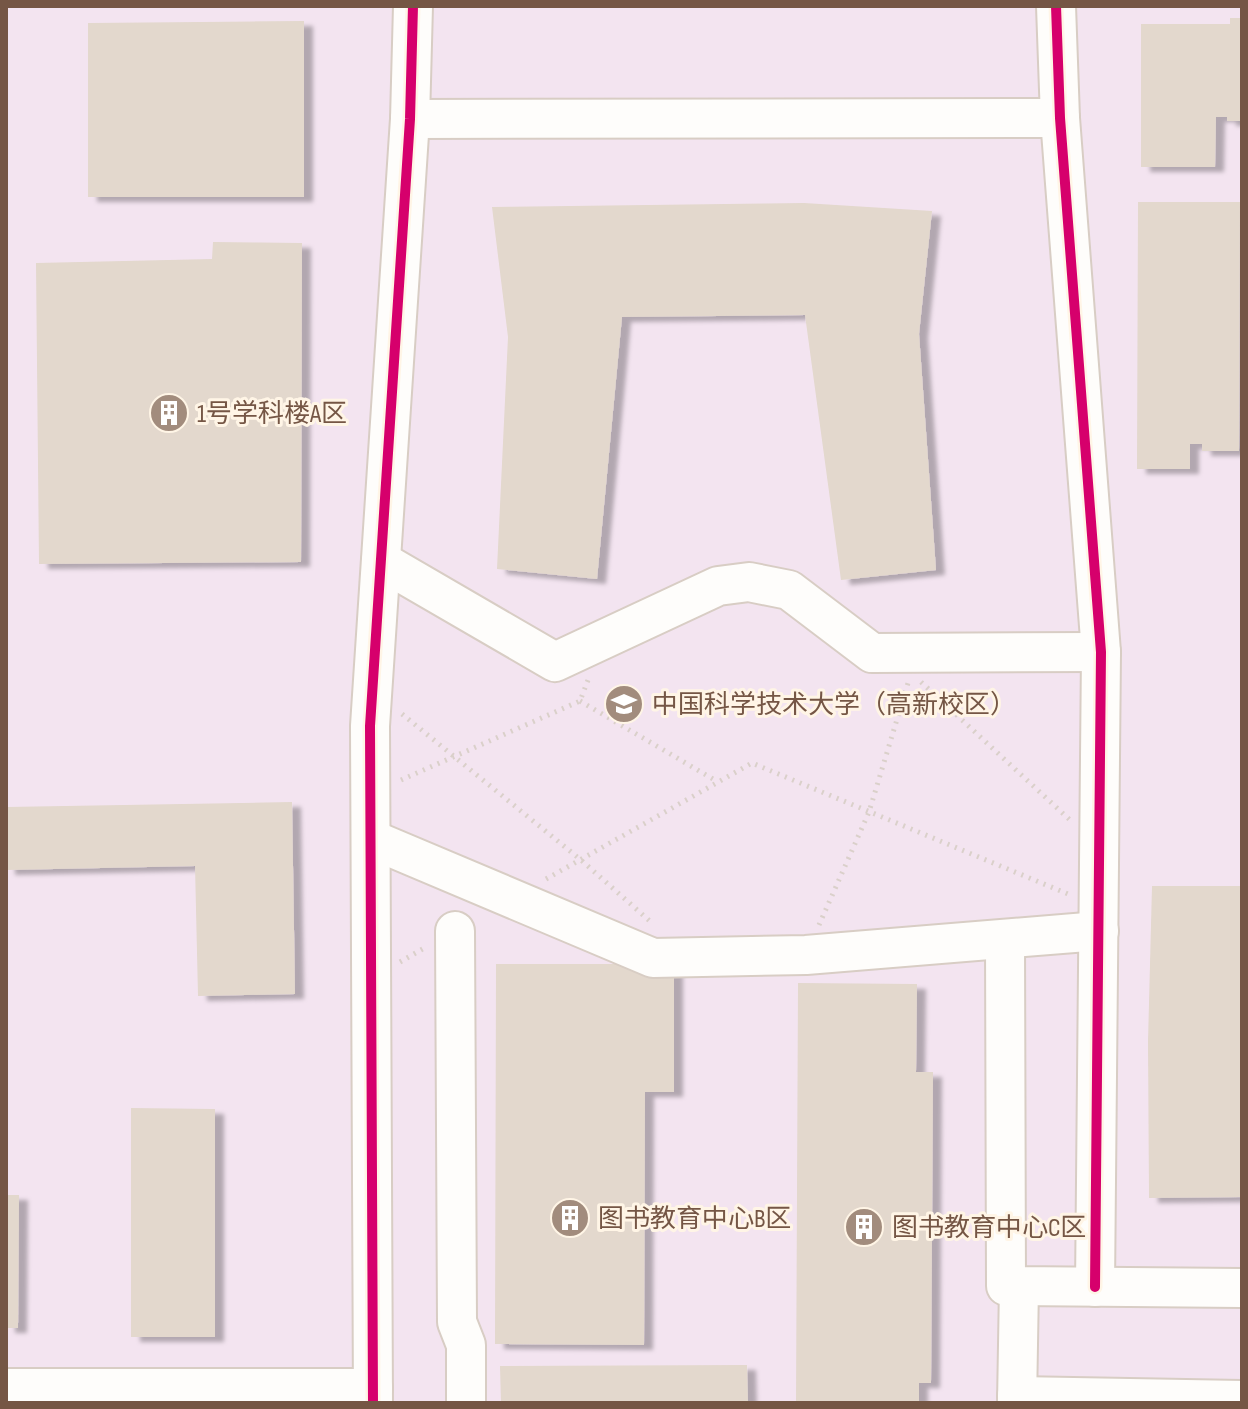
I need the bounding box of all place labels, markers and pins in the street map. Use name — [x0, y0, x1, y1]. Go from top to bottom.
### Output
building icon: 1号学科楼A区 — [148, 392, 190, 434]
place label: 1号学科楼A区 — [197, 399, 347, 430]
school or university icon: 中国科学技术大学（高新校区） — [603, 683, 645, 725]
place label: 中国科学技术大学（高新校区） — [652, 690, 1016, 721]
building icon: 图书教育中心B区 — [549, 1197, 591, 1239]
place label: 图书教育中心B区 — [598, 1204, 792, 1235]
building icon: 图书教育中心C区 — [843, 1206, 885, 1248]
place label: 图书教育中心C区 — [892, 1213, 1087, 1244]

